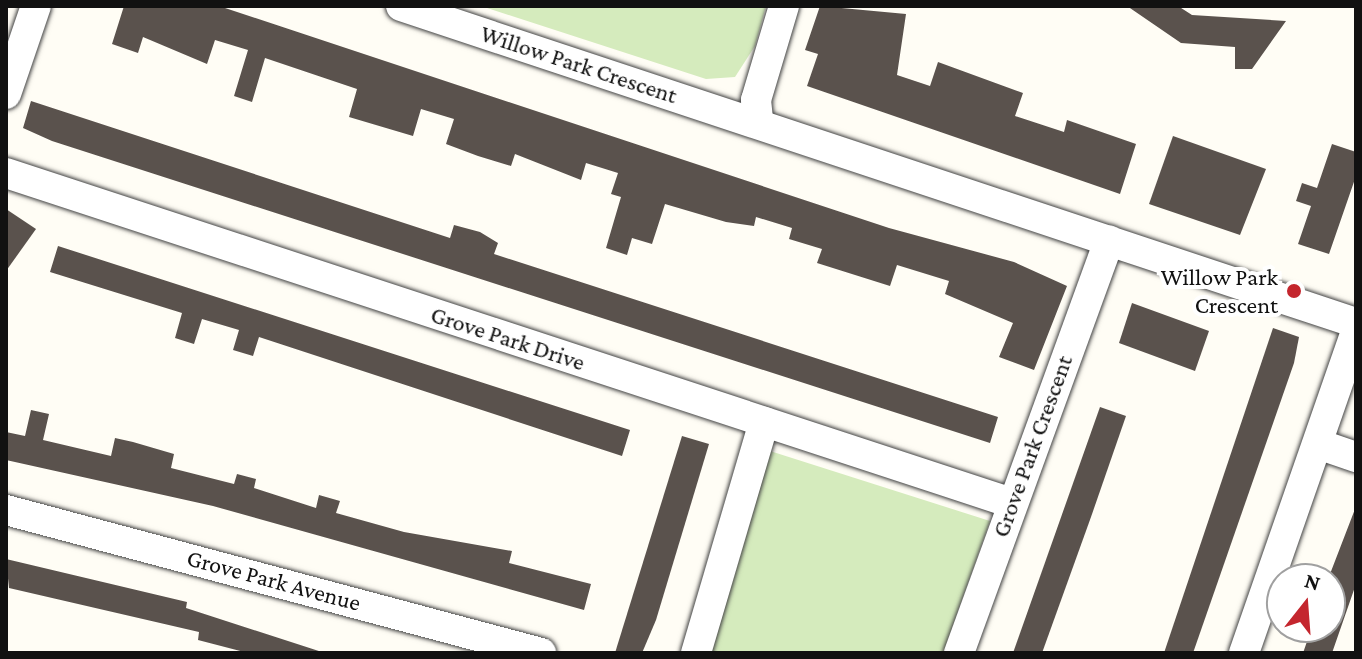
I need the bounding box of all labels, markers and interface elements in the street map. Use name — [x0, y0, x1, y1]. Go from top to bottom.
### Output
street label: Willow Park Crescent — [477, 19, 681, 109]
place label: Willow Park Crescent — [1161, 263, 1278, 319]
marker: Willow Park Crescent — [1285, 282, 1303, 300]
street label: Grove Park Drive — [427, 300, 589, 376]
street label: Grove Park Crescent — [986, 351, 1078, 541]
street label: Grove Park Avenue — [184, 543, 364, 617]
north arrow — [1266, 563, 1346, 643]
text: N — [1302, 567, 1323, 596]

